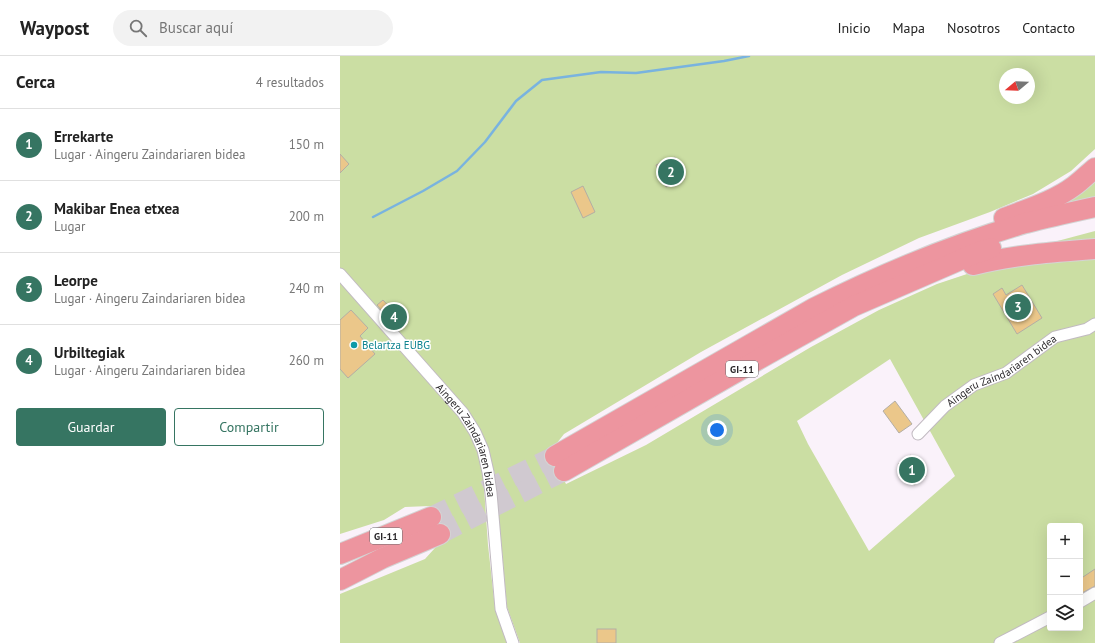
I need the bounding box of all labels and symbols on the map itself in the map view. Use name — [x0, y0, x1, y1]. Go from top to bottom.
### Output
north arrow — [999, 68, 1035, 104]
pin: 2 — [658, 157, 684, 187]
pin: 3 — [1005, 292, 1031, 322]
pin: 4 — [381, 302, 407, 332]
street label: Aingeru Zaindariaren bidea — [944, 331, 1059, 410]
place label: Belartza EUBG — [362, 338, 430, 352]
marker: Belartza EUBG — [349, 340, 359, 350]
road number: GI-11 — [726, 361, 758, 377]
street label: Aingeru Zaindariaren bidea — [433, 380, 498, 498]
your location — [707, 420, 727, 440]
pin: 1 — [899, 455, 925, 485]
road number: GI-11 — [370, 528, 402, 544]

